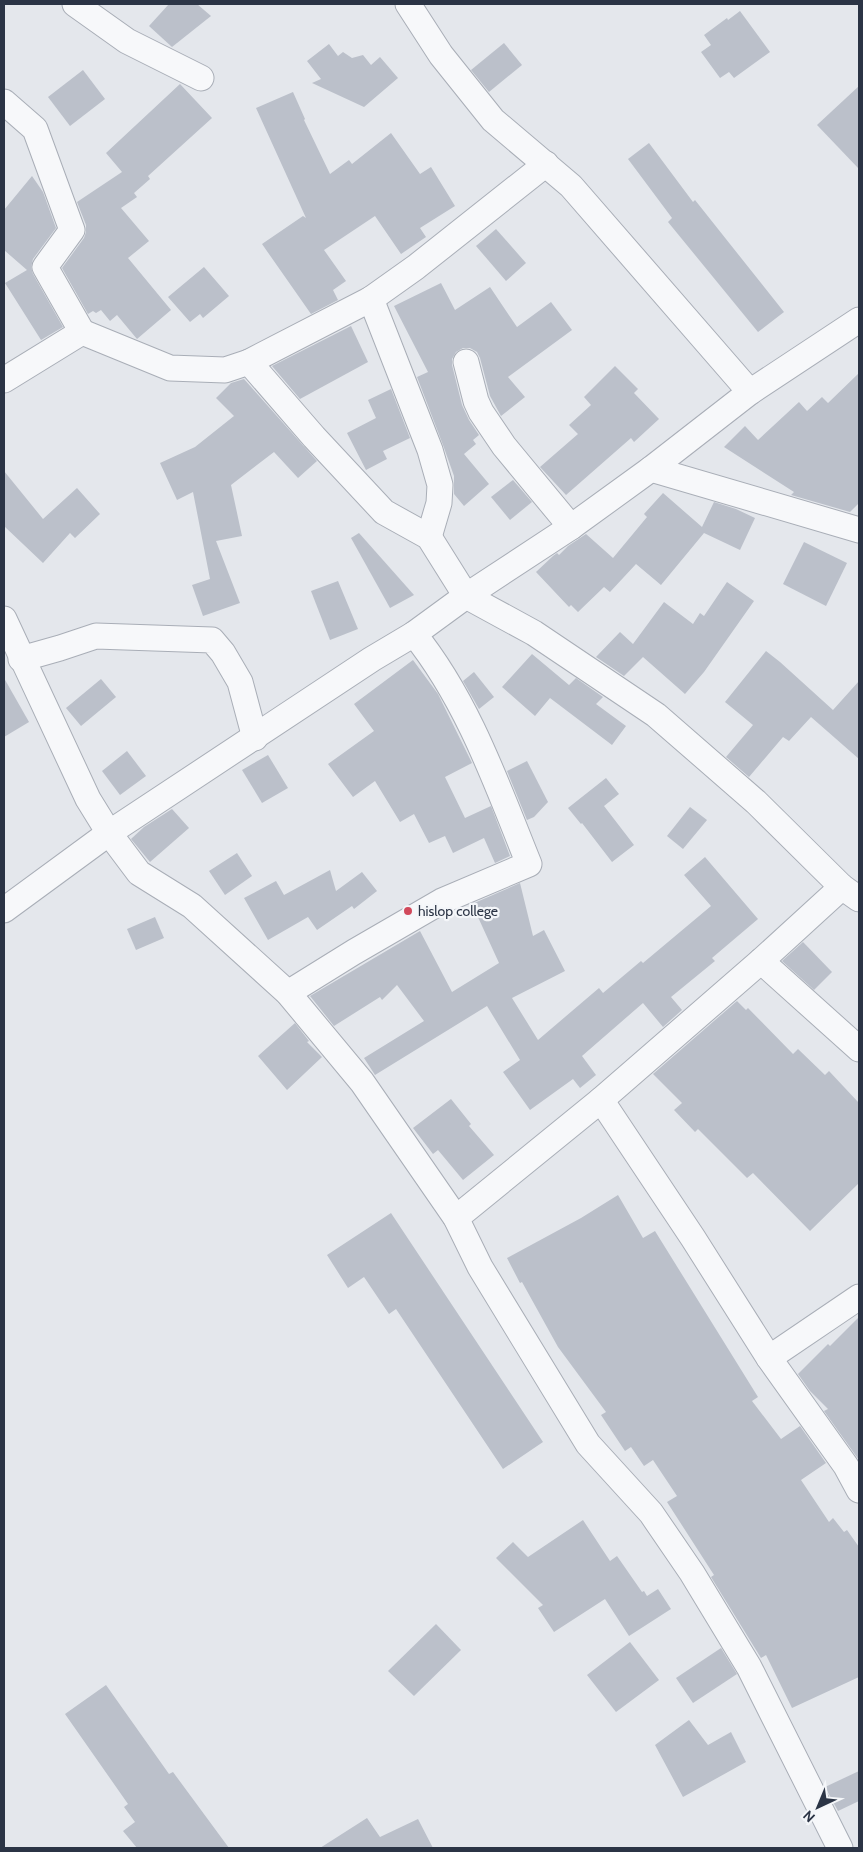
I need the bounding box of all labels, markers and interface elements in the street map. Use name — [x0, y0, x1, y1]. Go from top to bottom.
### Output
place label: hislop college — [418, 902, 498, 920]
marker: hislop college — [402, 905, 414, 917]
north arrow — [793, 1782, 843, 1832]
text: N — [799, 1806, 819, 1826]

